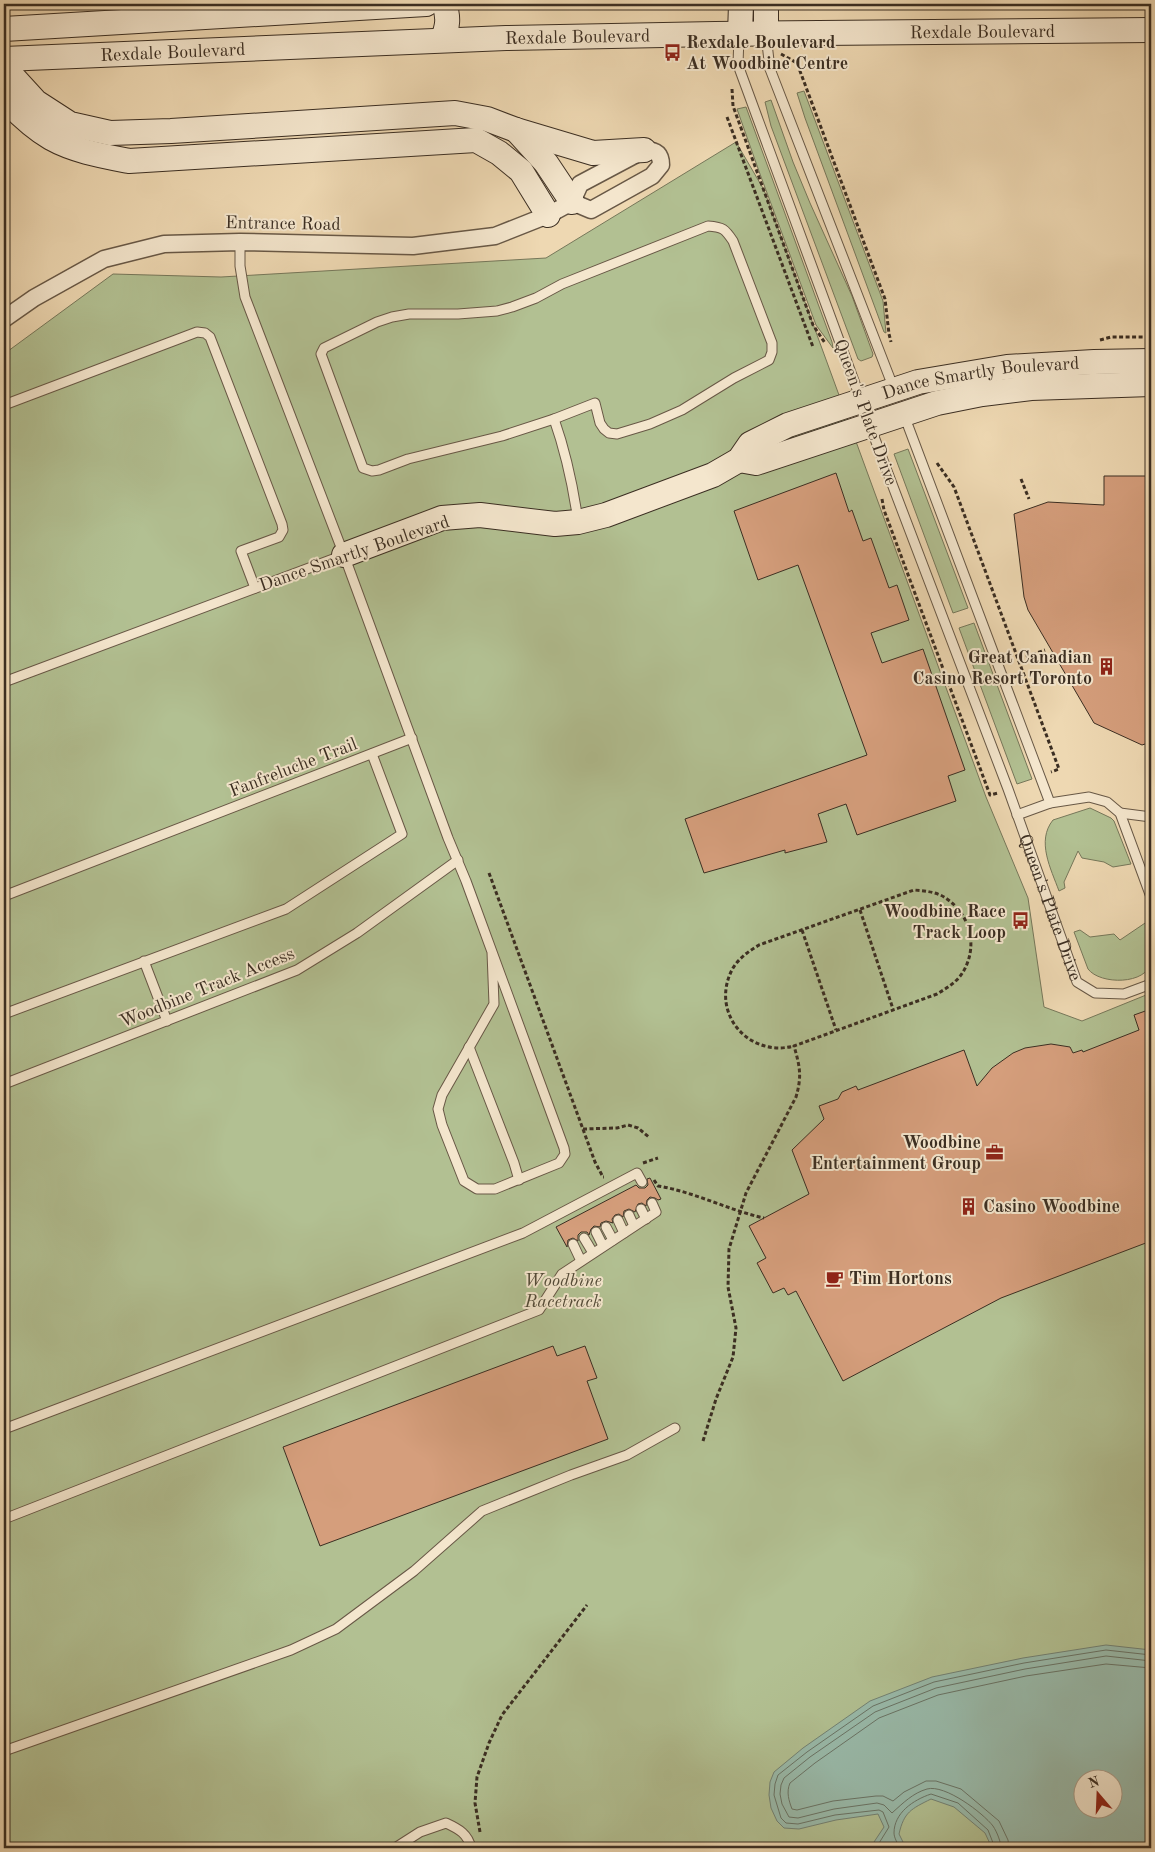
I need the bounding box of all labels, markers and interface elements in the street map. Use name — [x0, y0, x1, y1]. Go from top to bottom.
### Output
street label: Rexdale Boulevard — [910, 23, 1055, 42]
street label: Rexdale Boulevard — [505, 27, 650, 48]
place label: Rexdale Boulevard At Woodbine Centre — [686, 34, 848, 73]
street label: Rexdale Boulevard — [100, 41, 246, 65]
bus stop icon: Rexdale Boulevard At Woodbine Centre — [662, 42, 682, 62]
street label: Entrance Road — [225, 214, 341, 234]
street label: Queen's Plate Drive — [830, 337, 900, 488]
street label: Dance Smartly Boulevard — [880, 355, 1080, 403]
street label: Dance Smartly Boulevard — [257, 513, 452, 595]
place label: Great Canadian Casino Resort Toronto — [913, 649, 1092, 688]
building icon: Great Canadian Casino Resort Toronto — [1096, 657, 1116, 677]
street label: Fanfreluche Trail — [227, 735, 360, 801]
street label: Queen's Plate Drive — [1015, 832, 1084, 984]
place label: Woodbine Race Track Loop — [883, 903, 1006, 942]
bus stop icon: Woodbine Race Track Loop — [1010, 911, 1030, 931]
street label: Woodbine Track Access — [117, 945, 297, 1031]
place label: Woodbine Entertainment Group — [811, 1134, 981, 1173]
office icon: Woodbine Entertainment Group — [985, 1142, 1005, 1162]
building icon: Casino Woodbine — [959, 1196, 979, 1216]
place label: Casino Woodbine — [983, 1198, 1120, 1216]
cafe icon: Tim Hortons — [825, 1268, 845, 1288]
place label: Tim Hortons — [849, 1270, 952, 1288]
park label: Woodbine Racetrack — [523, 1272, 602, 1311]
north arrow — [1072, 1770, 1122, 1820]
text: N — [1087, 1774, 1102, 1791]

